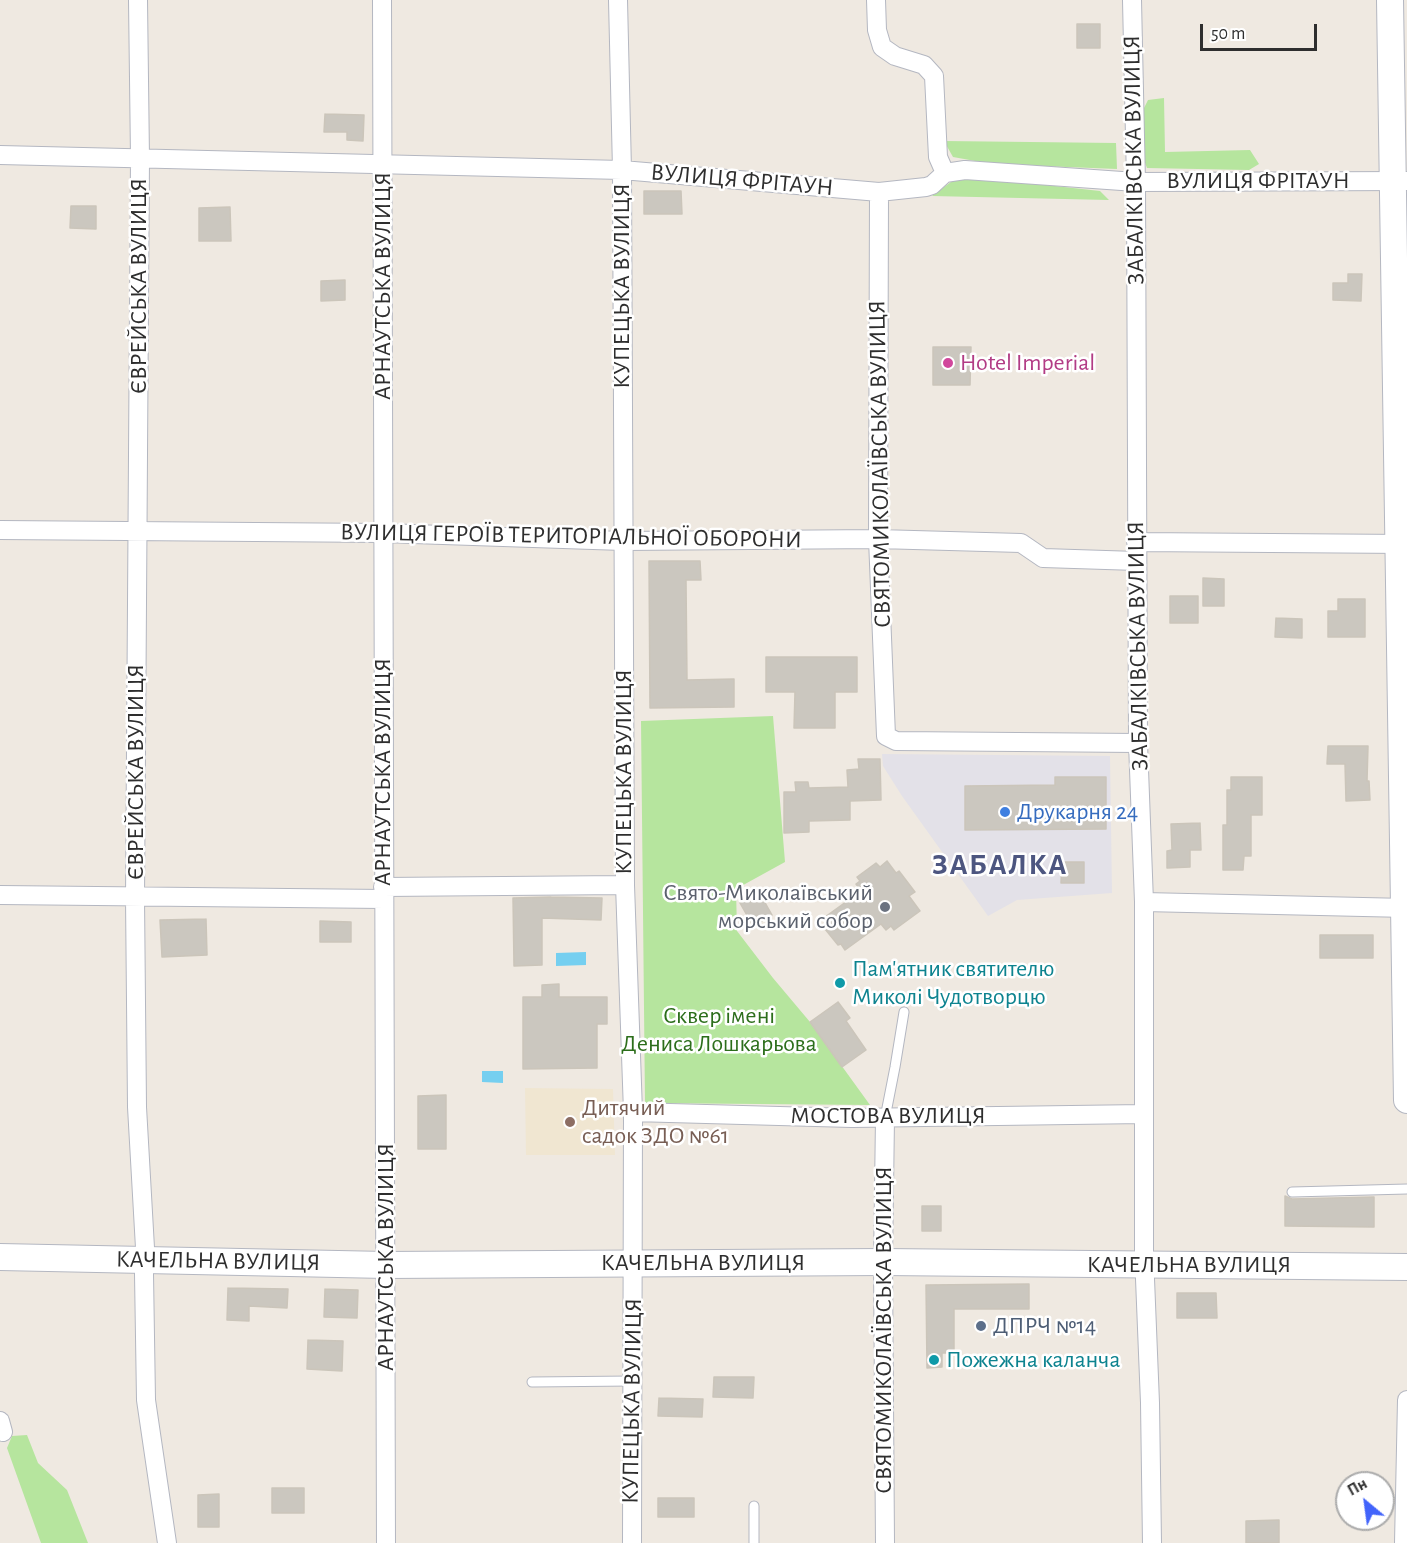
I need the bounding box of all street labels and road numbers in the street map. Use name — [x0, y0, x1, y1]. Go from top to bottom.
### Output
street label: ЗАБАЛКІВСЬКА ВУЛИЦЯ — [1117, 35, 1151, 285]
street label: ВУЛИЦЯ ФРІТАУН — [649, 158, 835, 202]
street label: ВУЛИЦЯ ФРІТАУН — [1166, 167, 1350, 195]
street label: АРНАУТСЬКА ВУЛИЦЯ — [369, 172, 397, 400]
street label: ЄВРЕЙСЬКА ВУЛИЦЯ — [125, 178, 153, 394]
street label: КУПЕЦЬКА ВУЛИЦЯ — [608, 183, 636, 389]
street label: СВЯТОМИКОЛАЇВСЬКА ВУЛИЦЯ — [863, 300, 897, 628]
street label: ВУЛИЦЯ ГЕРОЇВ ТЕРИТОРІАЛЬНОЇ ОБОРОНИ — [340, 518, 802, 554]
street label: ЗАБАЛКІВСЬКА ВУЛИЦЯ — [1121, 521, 1155, 771]
street label: АРНАУТСЬКА ВУЛИЦЯ — [369, 658, 397, 886]
street label: ЄВРЕЙСЬКА ВУЛИЦЯ — [122, 664, 150, 880]
street label: КУПЕЦЬКА ВУЛИЦЯ — [610, 669, 638, 875]
street label: МОСТОВА ВУЛИЦЯ — [790, 1102, 986, 1130]
street label: АРНАУТСЬКА ВУЛИЦЯ — [372, 1143, 400, 1371]
street label: СВЯТОМИКОЛАЇВСЬКА ВУЛИЦЯ — [870, 1166, 898, 1494]
street label: КАЧЕЛЬНА ВУЛИЦЯ — [116, 1245, 320, 1277]
street label: КАЧЕЛЬНА ВУЛИЦЯ — [601, 1249, 805, 1277]
street label: КАЧЕЛЬНА ВУЛИЦЯ — [1087, 1251, 1291, 1279]
street label: КУПЕЦЬКА ВУЛИЦЯ — [616, 1298, 648, 1504]

